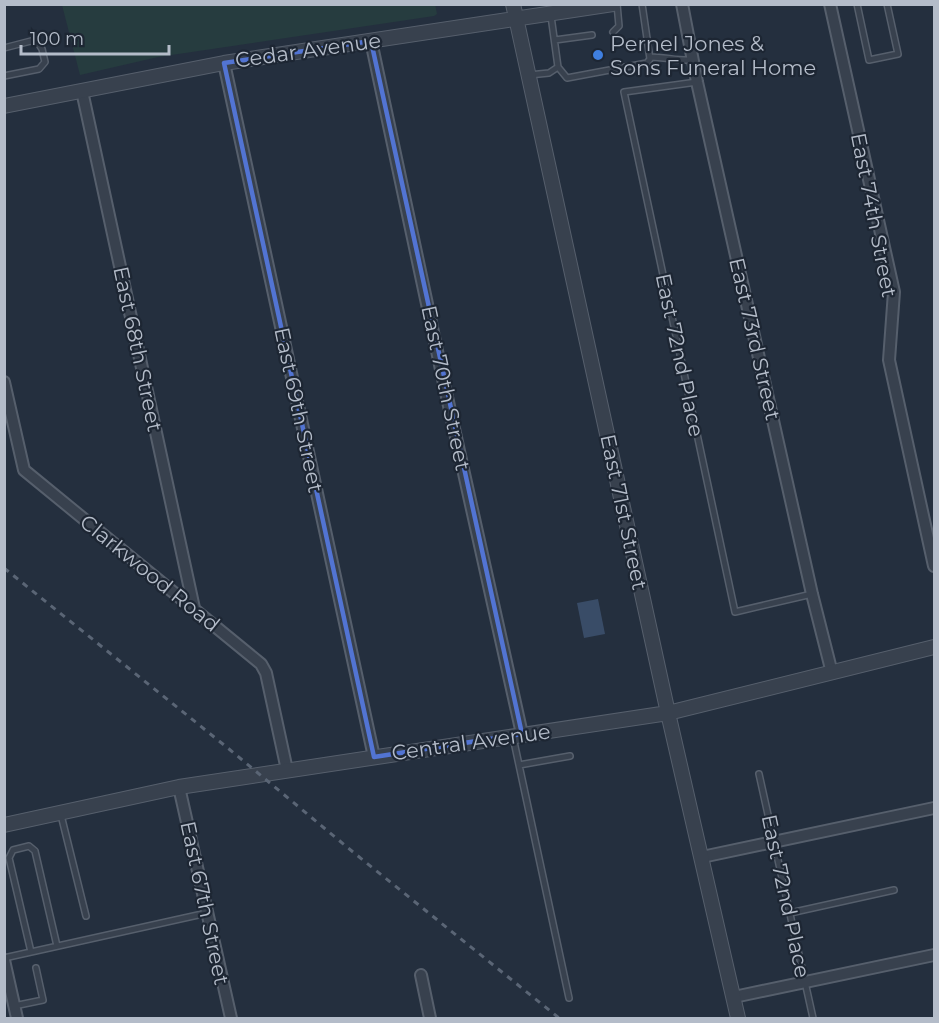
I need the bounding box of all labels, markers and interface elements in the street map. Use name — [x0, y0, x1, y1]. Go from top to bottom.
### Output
scale bar — [21, 18, 170, 56]
street label: Cedar Avenue — [234, 27, 382, 73]
text: 100 m — [30, 28, 84, 50]
place label: Pernel Jones & Sons Funeral Home — [610, 31, 816, 80]
marker: Pernel Jones & Sons Funeral Home — [591, 48, 605, 62]
street label: East 74th Street — [846, 131, 902, 299]
street label: East 73rd Street — [724, 255, 786, 423]
street label: East 68th Street — [108, 264, 168, 434]
street label: East 72nd Place — [650, 271, 710, 439]
street label: East 70th Street — [416, 303, 476, 473]
street label: East 69th Street — [269, 325, 329, 495]
street label: East 71st Street — [595, 432, 653, 592]
street label: Clarkwood Road — [75, 509, 225, 637]
street label: Central Avenue — [390, 718, 552, 766]
street label: East 72nd Place — [756, 812, 816, 980]
street label: East 67th Street — [175, 819, 235, 987]

